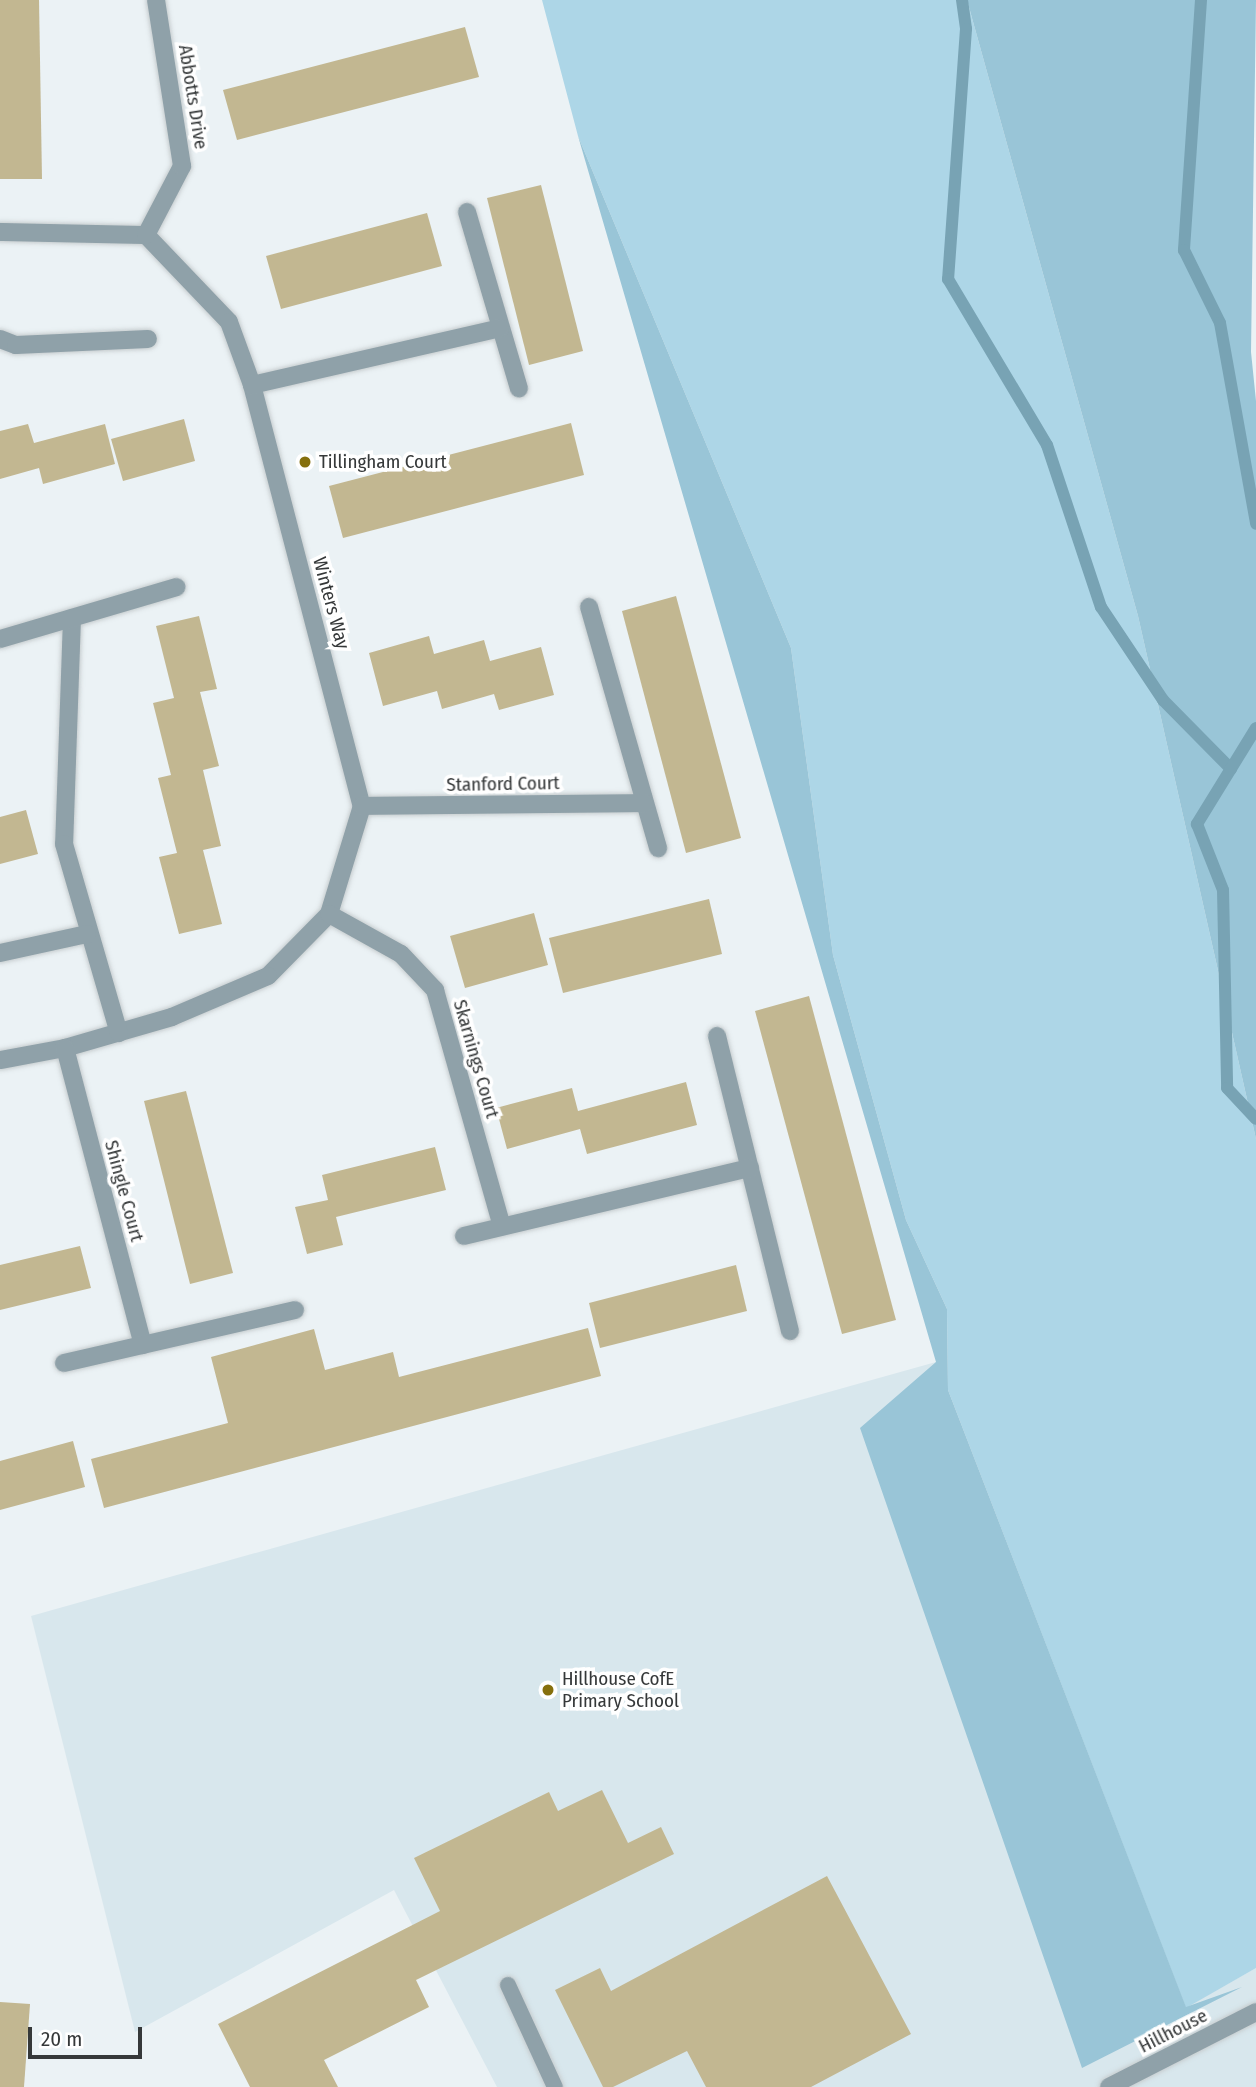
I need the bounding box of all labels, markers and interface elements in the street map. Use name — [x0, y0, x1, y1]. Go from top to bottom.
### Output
street label: Abbotts Drive — [173, 43, 213, 151]
place label: Tillingham Court — [319, 451, 447, 473]
marker: Tillingham Court — [297, 454, 313, 470]
street label: Winters Way — [308, 554, 354, 652]
street label: Stanford Court — [446, 772, 560, 796]
street label: Skarnings Court — [448, 997, 504, 1121]
street label: Shingle Court — [100, 1138, 148, 1244]
place label: Hillhouse CofE Primary School — [562, 1668, 679, 1712]
marker: Hillhouse CofE Primary School — [540, 1682, 556, 1698]
street label: Hillhouse — [1135, 2004, 1211, 2058]
scale bar — [32, 2014, 145, 2058]
text: 20 m — [41, 2026, 82, 2052]

